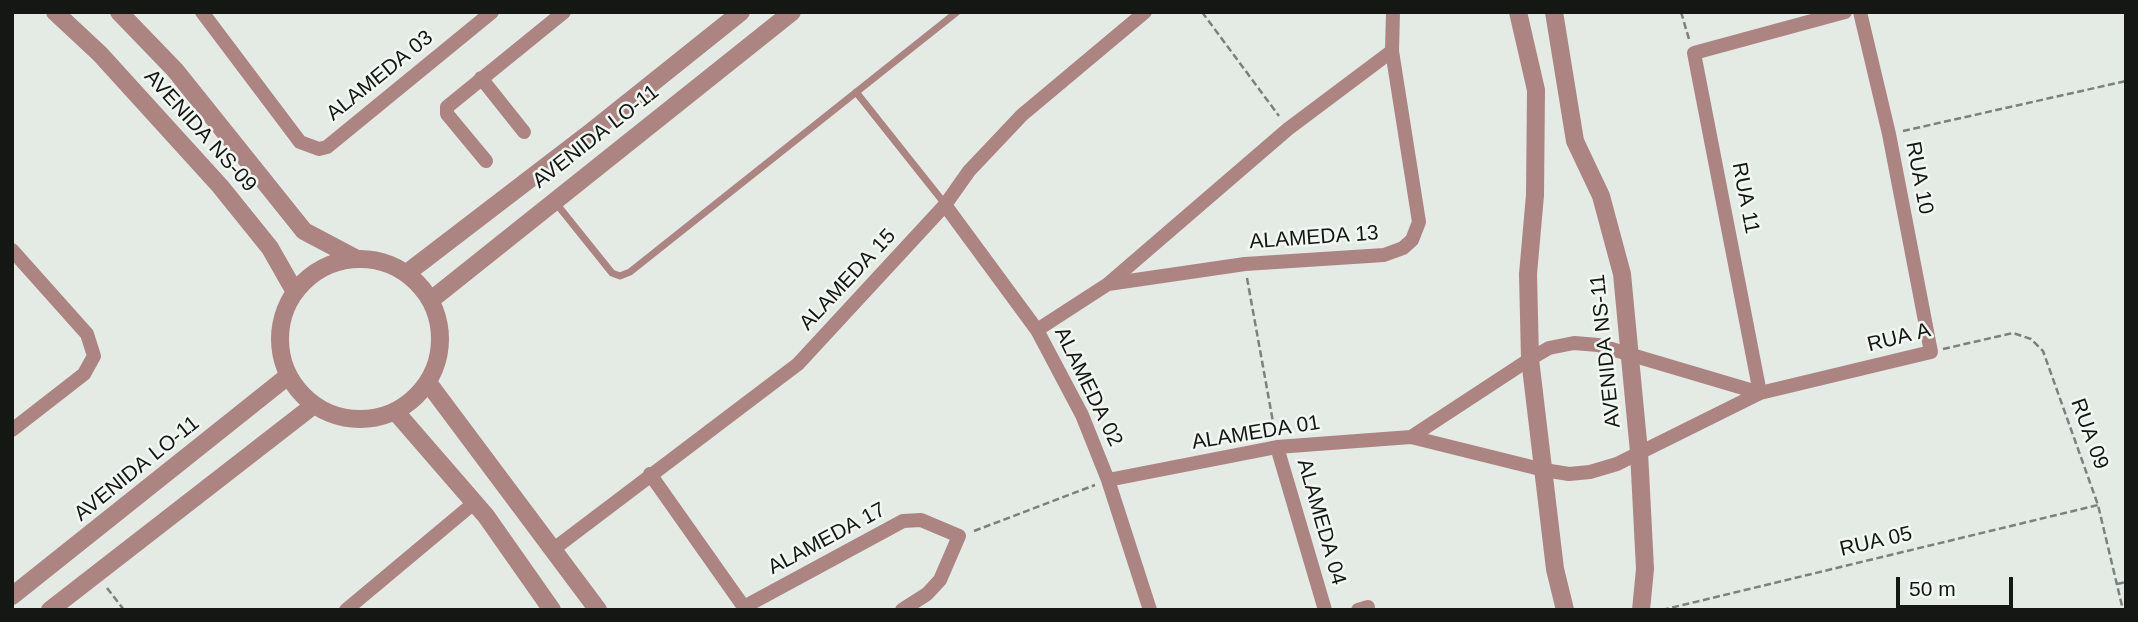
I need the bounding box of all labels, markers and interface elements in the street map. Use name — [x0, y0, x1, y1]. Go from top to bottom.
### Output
street label: ALAMEDA 03 — [322, 25, 438, 127]
street label: AVENIDA NS-09 — [138, 65, 262, 197]
street label: AVENIDA LO-11 — [528, 80, 664, 194]
street label: RUA 10 — [1900, 140, 1938, 216]
street label: RUA 11 — [1726, 160, 1764, 236]
street label: ALAMEDA 13 — [1248, 221, 1380, 255]
street label: ALAMEDA 15 — [795, 224, 901, 336]
street label: AVENIDA NS-11 — [1585, 273, 1627, 429]
street label: RUA A — [1865, 318, 1933, 358]
street label: ALAMEDA 02 — [1048, 323, 1128, 451]
street label: RUA 09 — [2065, 395, 2113, 473]
street label: ALAMEDA 01 — [1190, 410, 1322, 456]
street label: AVENIDA LO-11 — [70, 411, 204, 527]
street label: ALAMEDA 04 — [1291, 456, 1351, 588]
street label: ALAMEDA 17 — [764, 497, 890, 581]
street label: RUA 05 — [1837, 521, 1915, 563]
scale bar — [1900, 562, 2017, 606]
text: 50 m — [1909, 577, 1956, 600]

